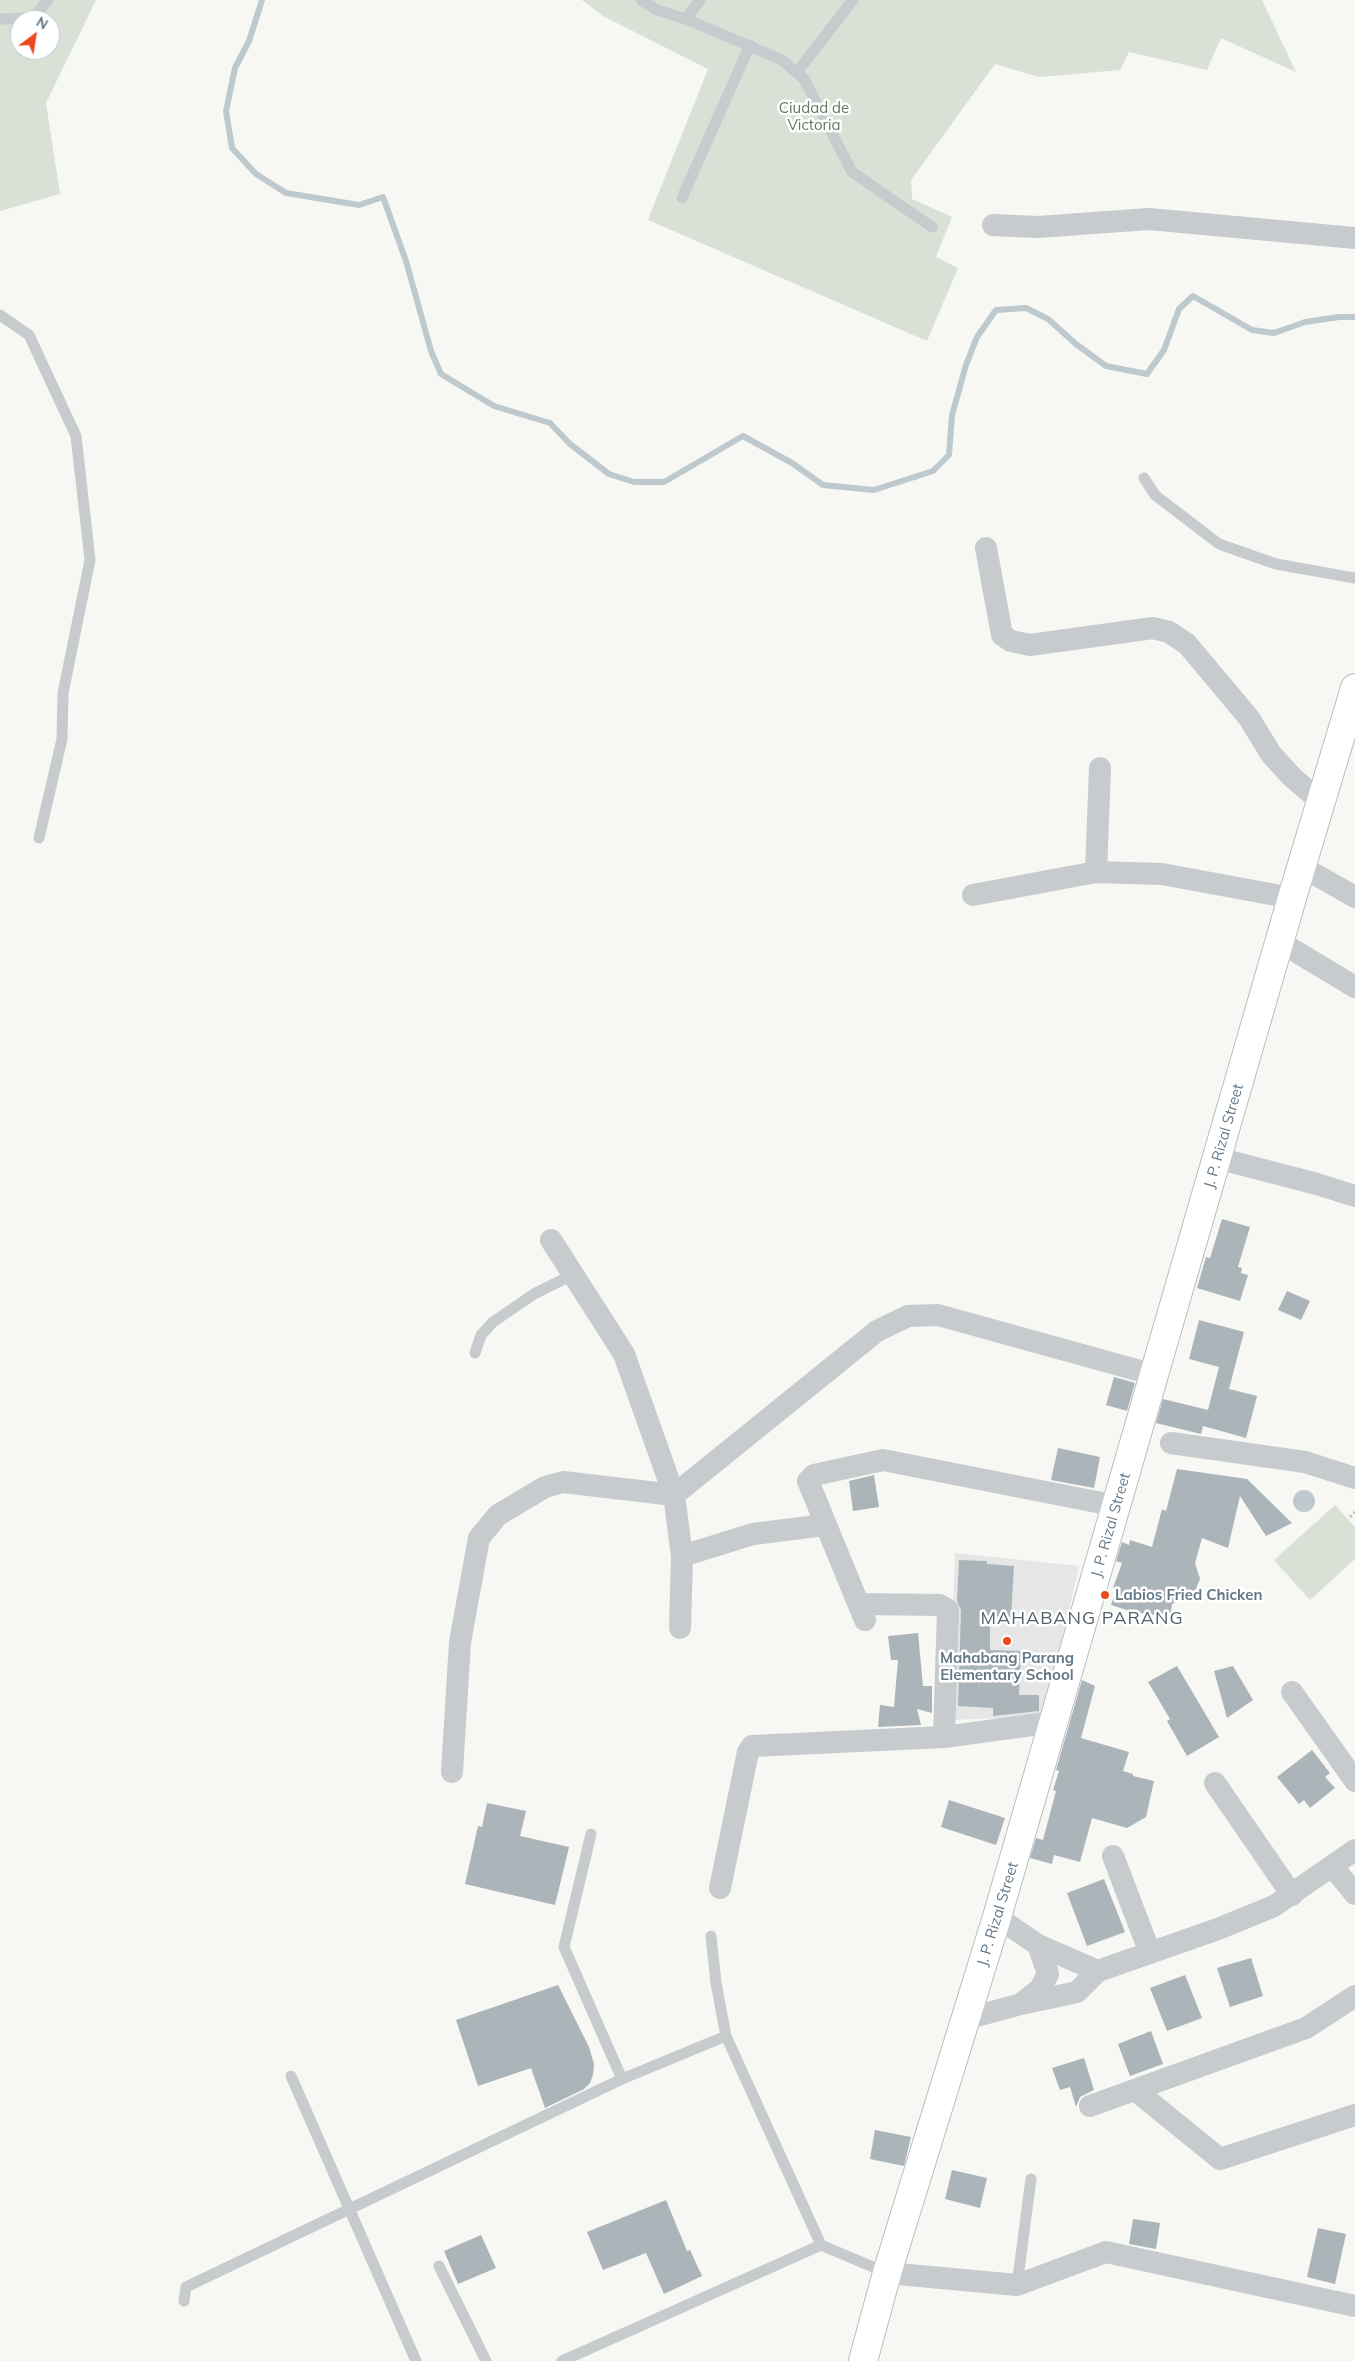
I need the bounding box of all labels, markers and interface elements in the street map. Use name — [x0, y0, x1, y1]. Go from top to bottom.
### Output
north arrow — [10, 10, 60, 60]
text: N — [33, 13, 51, 33]
park label: Ciudad de Victoria — [779, 99, 849, 134]
street label: J. P. Rizal Street — [1200, 1082, 1248, 1190]
street label: J. P. Rizal Street — [1087, 1471, 1135, 1579]
place label: Labios Fried Chicken — [1115, 1586, 1262, 1604]
marker: Labios Fried Chicken — [1099, 1589, 1111, 1601]
district label: MAHABANG PARANG — [979, 1608, 1185, 1630]
marker: Mahabang Parang Elementary School — [1001, 1635, 1013, 1647]
place label: Mahabang Parang Elementary School — [940, 1649, 1074, 1684]
street label: J. P. Rizal Street — [974, 1860, 1022, 1968]

